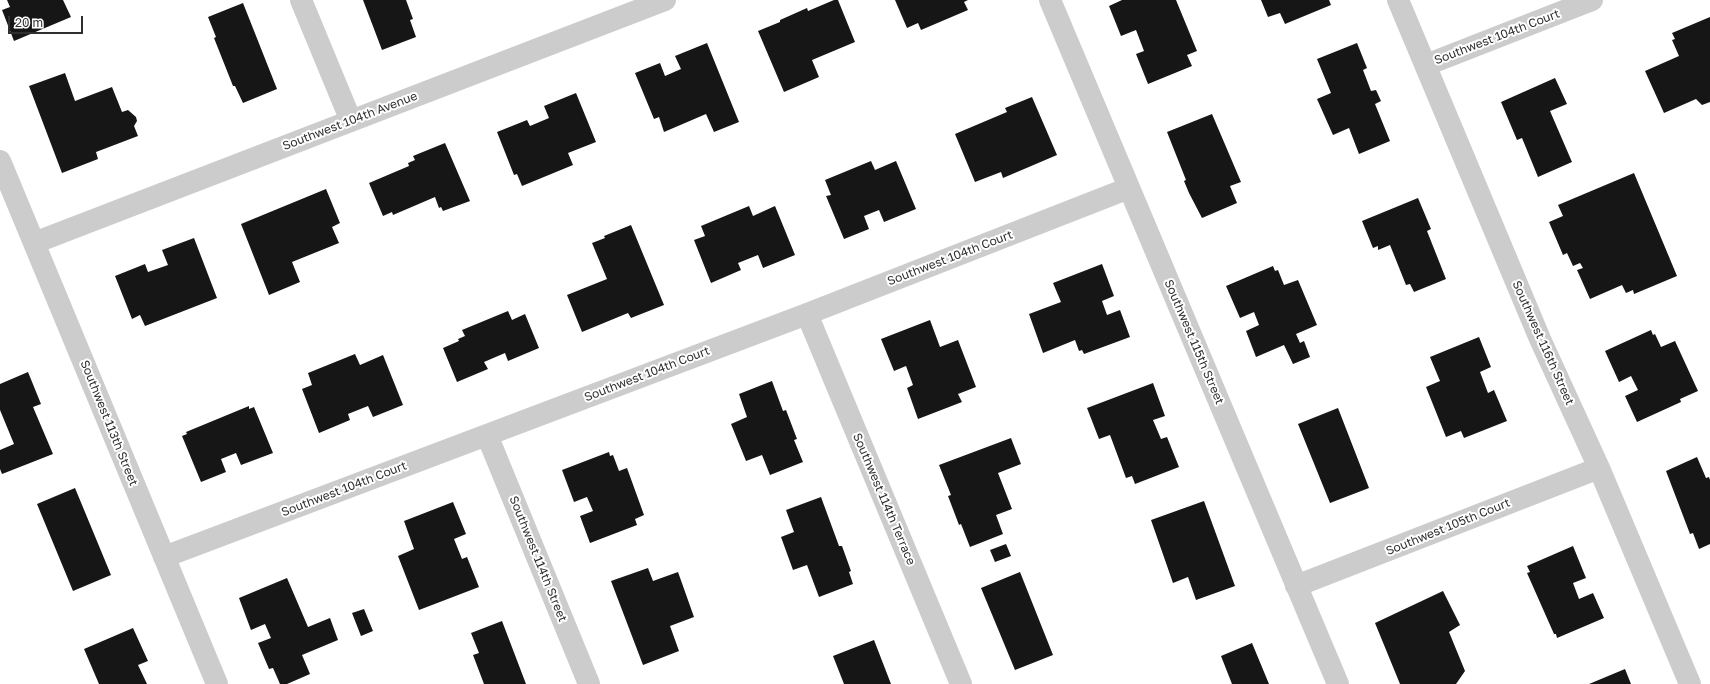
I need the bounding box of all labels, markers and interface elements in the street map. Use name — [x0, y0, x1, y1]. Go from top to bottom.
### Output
street label: Southwest 104th Court — [1432, 6, 1562, 68]
scale bar — [10, 8, 85, 34]
text: 20 m — [15, 15, 43, 30]
street label: Southwest 104th Avenue — [281, 89, 419, 153]
street label: Southwest 104th Court — [885, 227, 1015, 289]
street label: Southwest 115th Street — [1161, 277, 1227, 407]
street label: Southwest 116th Street — [1509, 279, 1577, 407]
street label: Southwest 104th Court — [582, 343, 712, 405]
street label: Southwest 113th Street — [77, 358, 141, 488]
street label: Southwest 114th Terrace — [850, 431, 918, 567]
street label: Southwest 104th Court — [279, 458, 409, 520]
street label: Southwest 114th Street — [506, 494, 570, 624]
street label: Southwest 105th Court — [1384, 495, 1512, 559]

